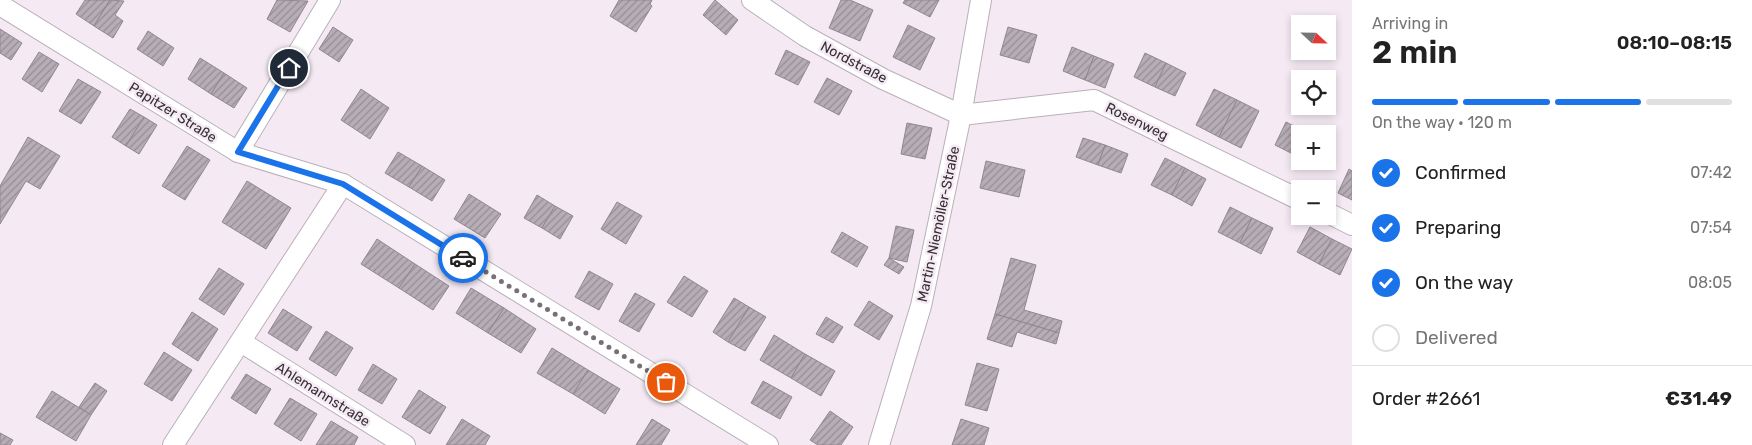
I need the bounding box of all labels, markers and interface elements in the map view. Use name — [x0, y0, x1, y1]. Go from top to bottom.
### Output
text: Arriving in — [1372, 14, 1448, 33]
north arrow — [1291, 15, 1336, 60]
map controls — [1291, 15, 1336, 225]
text: 08:10–08:15 — [1617, 31, 1732, 54]
text: 2 min — [1372, 33, 1457, 71]
street label: Nordstraße — [818, 38, 890, 87]
pin — [268, 47, 310, 89]
icon: home — [275, 54, 303, 82]
button: locate — [1291, 70, 1336, 115]
street label: Papitzer Straße — [126, 79, 220, 146]
street label: Rosenweg — [1103, 99, 1171, 144]
text: On the way · 120 m — [1372, 113, 1512, 132]
button: + — [1291, 125, 1336, 170]
street label: Martin-Niemöller-Straße — [914, 145, 963, 304]
icon: check — [1372, 159, 1400, 187]
text: Confirmed — [1415, 161, 1506, 184]
text: 07:42 — [1690, 163, 1732, 182]
button: − — [1291, 180, 1336, 225]
icon: check — [1372, 214, 1400, 242]
text: Preparing — [1415, 216, 1501, 239]
text: 07:54 — [1690, 218, 1732, 237]
courier — [438, 233, 488, 283]
icon: car — [449, 244, 477, 272]
icon: check — [1372, 269, 1400, 297]
text: On the way — [1415, 271, 1513, 294]
text: 08:05 — [1688, 273, 1732, 292]
text: Delivered — [1415, 326, 1498, 349]
street label: Ahlemannstraße — [272, 359, 373, 430]
pin — [645, 361, 687, 403]
icon: bag — [652, 368, 680, 396]
text: Order #2661 — [1372, 387, 1480, 410]
text: €31.49 — [1665, 387, 1732, 410]

